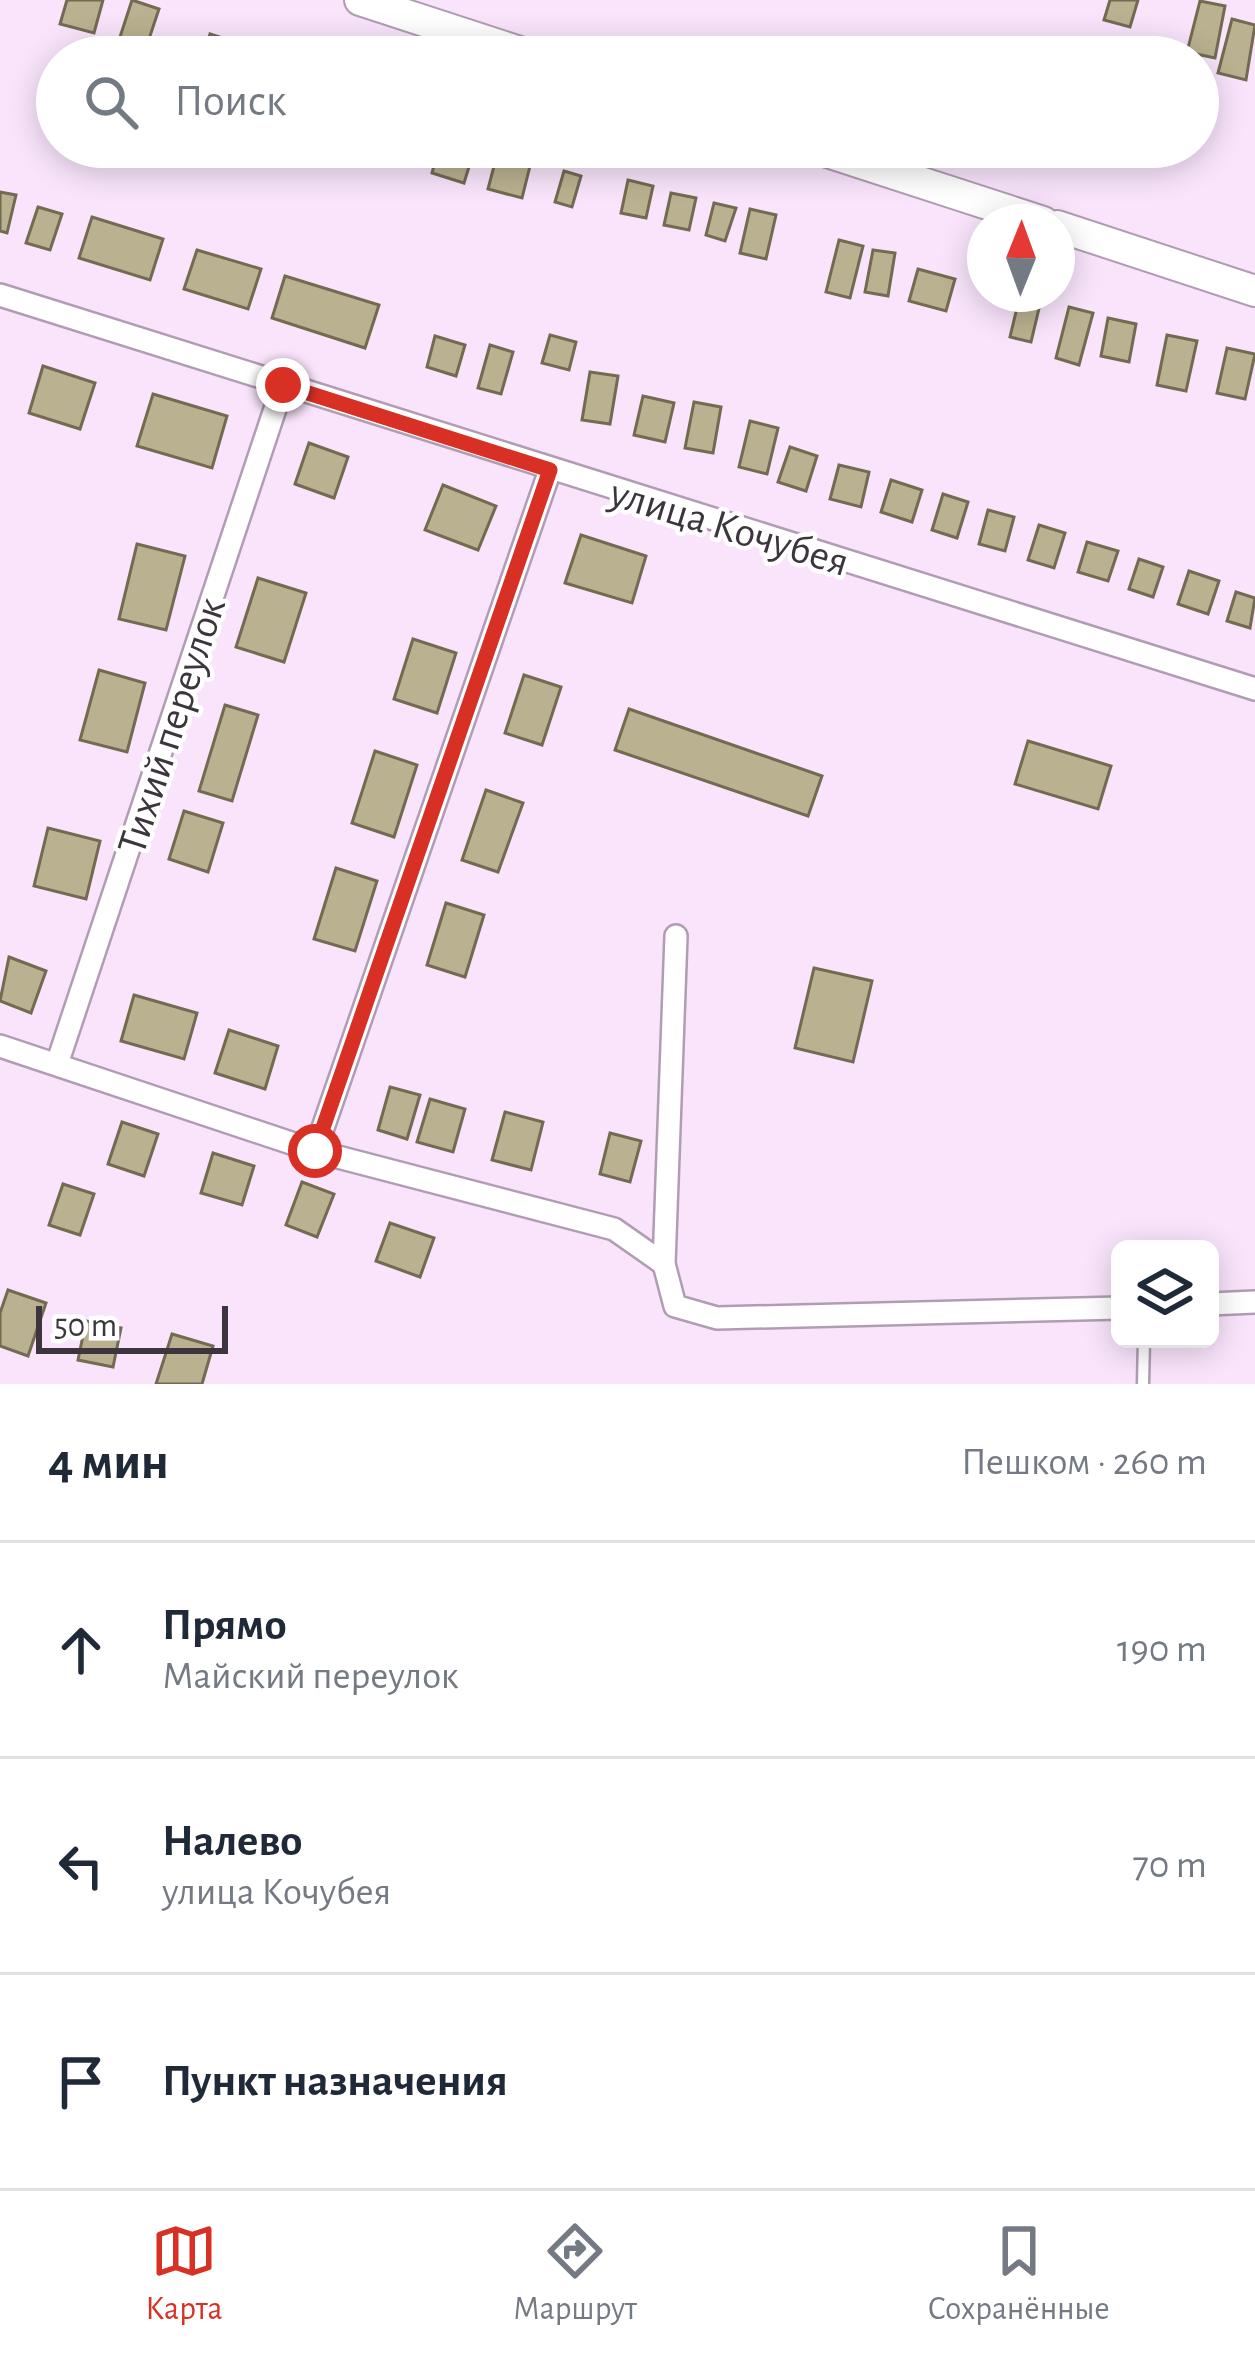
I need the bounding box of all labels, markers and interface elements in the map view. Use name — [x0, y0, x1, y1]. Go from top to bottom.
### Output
search box — [36, 36, 1219, 168]
icon: search — [78, 69, 144, 135]
text: Поиск — [174, 79, 286, 124]
north arrow — [967, 204, 1075, 312]
route end — [256, 358, 310, 412]
street label: улица Кочубея — [604, 471, 854, 584]
street label: Тихий переулок — [111, 592, 233, 859]
route start — [288, 1124, 342, 1178]
map controls — [1111, 1240, 1219, 1348]
button: layers — [1111, 1240, 1219, 1348]
scale bar — [36, 1300, 228, 1353]
text: 50 m — [54, 1310, 117, 1343]
text: 4 мин — [48, 1437, 169, 1488]
text: Пешком · 260 m — [961, 1443, 1207, 1482]
text: Прямо — [162, 1603, 287, 1648]
icon: ahead — [48, 1617, 114, 1683]
text: 190 m — [1117, 1630, 1207, 1669]
text: Майский переулок — [162, 1657, 459, 1696]
text: Налево — [162, 1819, 302, 1864]
icon: left — [48, 1833, 114, 1899]
text: 70 m — [1133, 1846, 1207, 1885]
text: улица Кочубея — [162, 1873, 391, 1912]
icon: arrive — [48, 2049, 114, 2115]
text: Пункт назначения — [162, 2059, 508, 2104]
tab: Карта — [145, 2218, 223, 2330]
tab: Маршрут — [513, 2218, 637, 2330]
tab: Сохранённые — [927, 2218, 1110, 2330]

